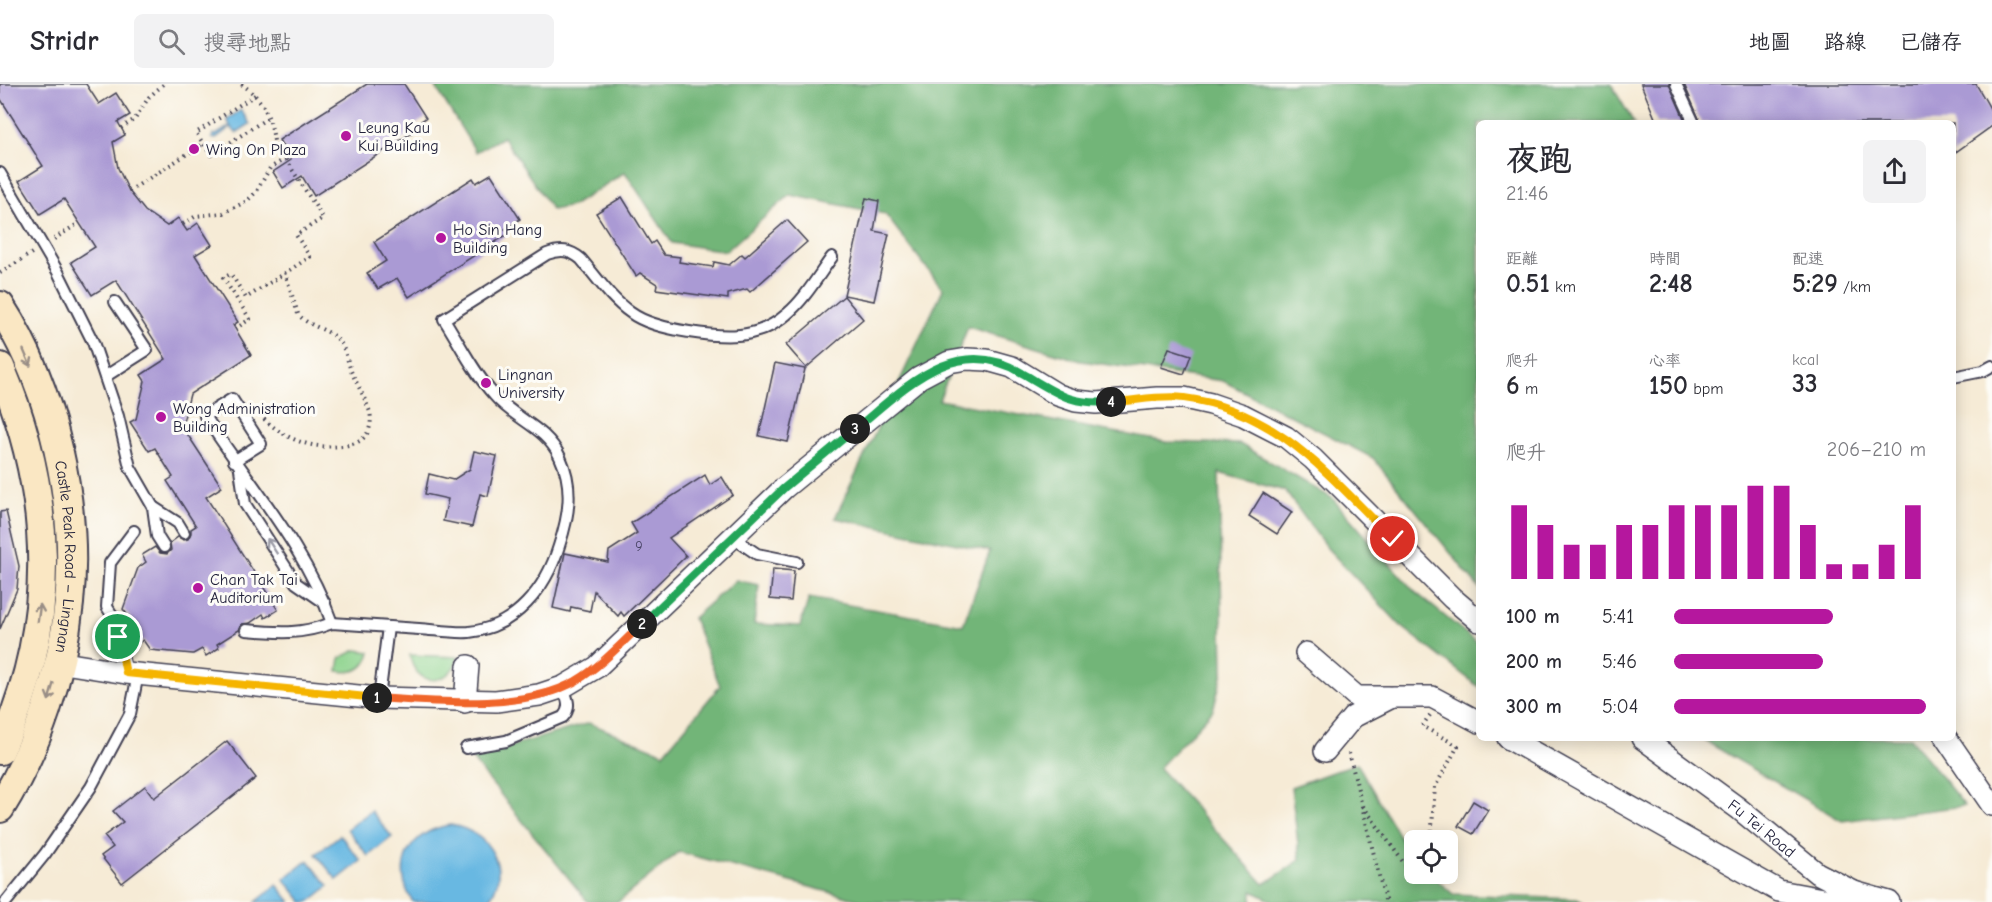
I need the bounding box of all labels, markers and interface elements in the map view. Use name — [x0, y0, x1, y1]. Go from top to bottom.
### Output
search box — [134, 14, 554, 68]
text: Stridr — [30, 25, 98, 57]
icon: search — [155, 25, 188, 58]
text: 搜尋地點 — [203, 30, 291, 56]
text: 地圖 — [1749, 30, 1791, 54]
text: 路線 — [1824, 30, 1866, 54]
text: 已儲存 — [1899, 30, 1962, 54]
place label: Leung Kau Kui Building — [358, 119, 439, 155]
marker: Leung Kau Kui Building — [339, 129, 353, 143]
text: 夜跑 — [1506, 140, 1572, 178]
button: share — [1863, 140, 1926, 203]
place label: Wing On Plaza — [206, 141, 306, 159]
marker: Wing On Plaza — [187, 142, 201, 156]
text: 21:46 — [1506, 182, 1549, 205]
place label: Ho Sin Hang Building — [453, 221, 542, 257]
marker: Ho Sin Hang Building — [434, 231, 448, 245]
text: 距離 — [1506, 250, 1538, 268]
text: 時間 — [1649, 250, 1681, 268]
text: 配速 — [1792, 250, 1824, 268]
text: 0.51 — [1506, 269, 1550, 299]
text: 2:48 — [1649, 269, 1693, 299]
text: 5:29 — [1792, 269, 1838, 299]
text: km — [1550, 278, 1576, 296]
text: /km — [1838, 278, 1871, 296]
one-way arrow — [22, 348, 33, 367]
text: kcal — [1792, 351, 1819, 369]
text: 爬升 — [1506, 352, 1538, 370]
text: 心率 — [1649, 352, 1681, 370]
place label: Lingnan University — [498, 366, 565, 402]
text: 33 — [1792, 369, 1818, 399]
text: 6 — [1506, 371, 1520, 401]
text: 150 — [1649, 371, 1688, 401]
marker: Lingnan University — [479, 376, 493, 390]
text: m — [1520, 380, 1538, 398]
text: bpm — [1688, 380, 1724, 398]
pin: 4 — [1096, 387, 1126, 417]
text: 4 — [1107, 393, 1115, 411]
place label: Wong Administration Building — [173, 400, 316, 436]
marker: Wong Administration Building — [154, 410, 168, 424]
pin: 3 — [840, 414, 870, 444]
text: 3 — [851, 420, 859, 438]
text: 206–210 m — [1827, 438, 1926, 461]
text: 爬升 — [1506, 441, 1546, 464]
street label: Castle Peak Road – Lingnan — [51, 459, 79, 655]
pin — [1367, 513, 1418, 564]
icon: check — [1376, 522, 1409, 555]
one-way arrow — [266, 538, 278, 555]
house number: 9 — [635, 538, 643, 555]
place label: Chan Tak Tai Auditorium — [210, 571, 298, 607]
marker: Chan Tak Tai Auditorium — [191, 581, 205, 595]
one-way arrow — [34, 604, 45, 624]
text: 100 m — [1506, 605, 1560, 628]
text: 5:41 — [1602, 605, 1634, 628]
pin: 2 — [627, 609, 657, 639]
pin — [92, 611, 143, 662]
text: 2 — [638, 615, 646, 633]
icon: arrive — [101, 620, 134, 653]
text: 200 m — [1506, 650, 1562, 673]
text: 5:46 — [1602, 650, 1637, 673]
one-way arrow — [45, 682, 56, 701]
pin: 1 — [362, 683, 392, 713]
text: 1 — [374, 689, 380, 707]
text: 300 m — [1506, 695, 1562, 718]
text: 5:04 — [1602, 695, 1638, 718]
street label: Fu Tei Road — [1724, 796, 1799, 861]
map controls — [1404, 830, 1458, 884]
button: locate — [1404, 830, 1458, 884]

